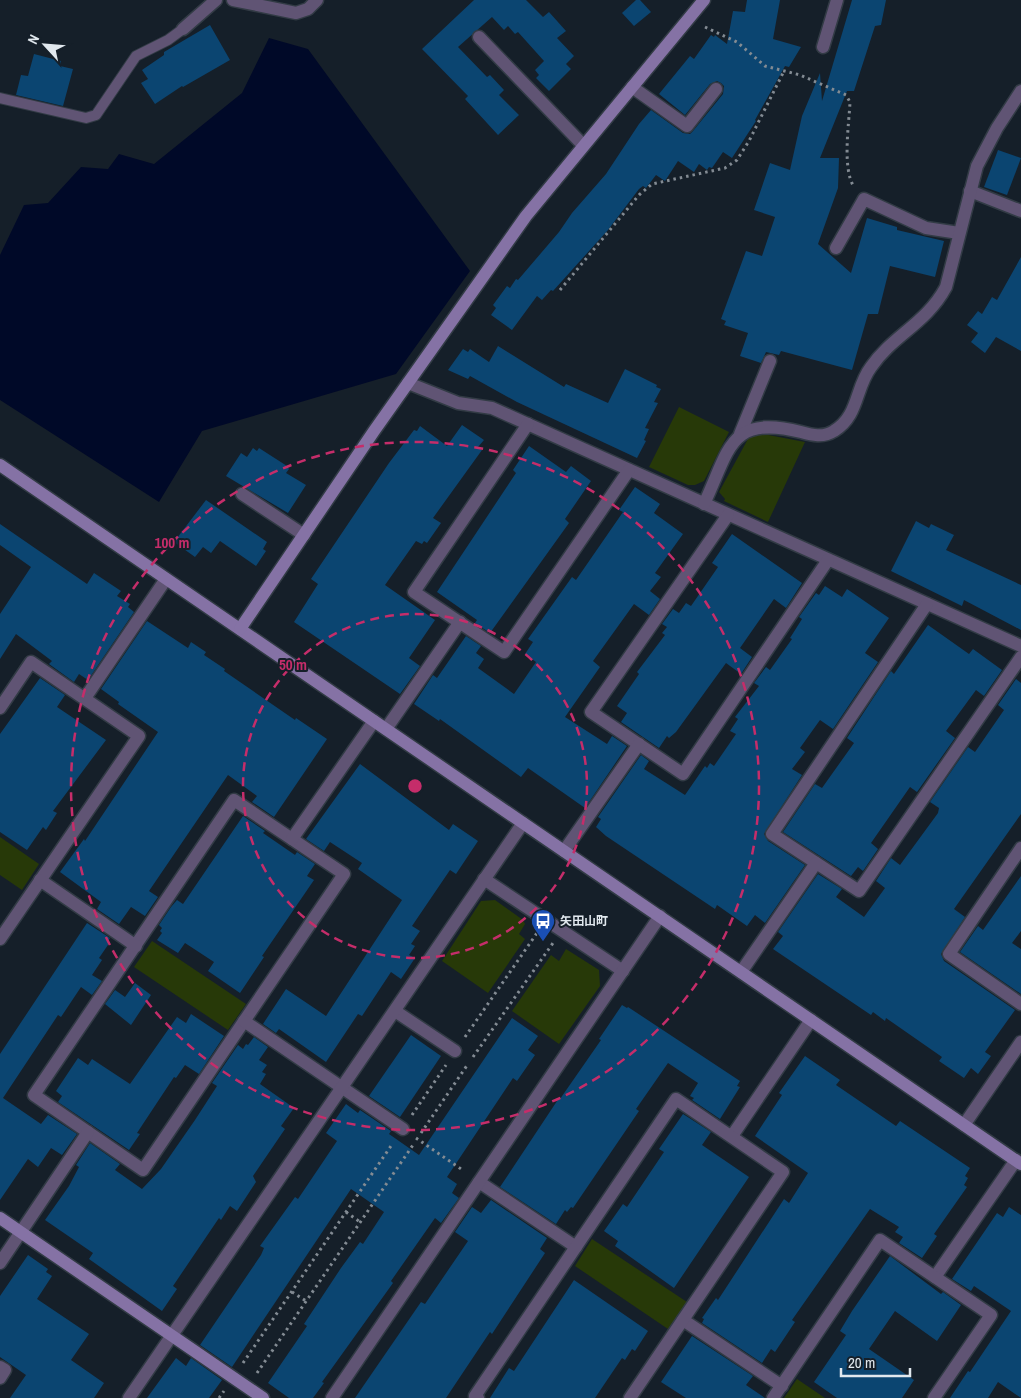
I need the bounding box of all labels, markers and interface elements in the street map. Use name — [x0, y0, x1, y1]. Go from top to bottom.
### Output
north arrow — [20, 20, 70, 70]
text: N — [23, 32, 43, 47]
text: 100 m — [155, 532, 189, 553]
text: 50 m — [279, 654, 307, 675]
centre of rings — [406, 777, 424, 795]
bus stop icon: 矢田山町 — [530, 908, 556, 942]
place label: 矢田山町 — [560, 913, 608, 929]
scale bar — [841, 1346, 910, 1378]
text: 20 m — [848, 1352, 875, 1373]

